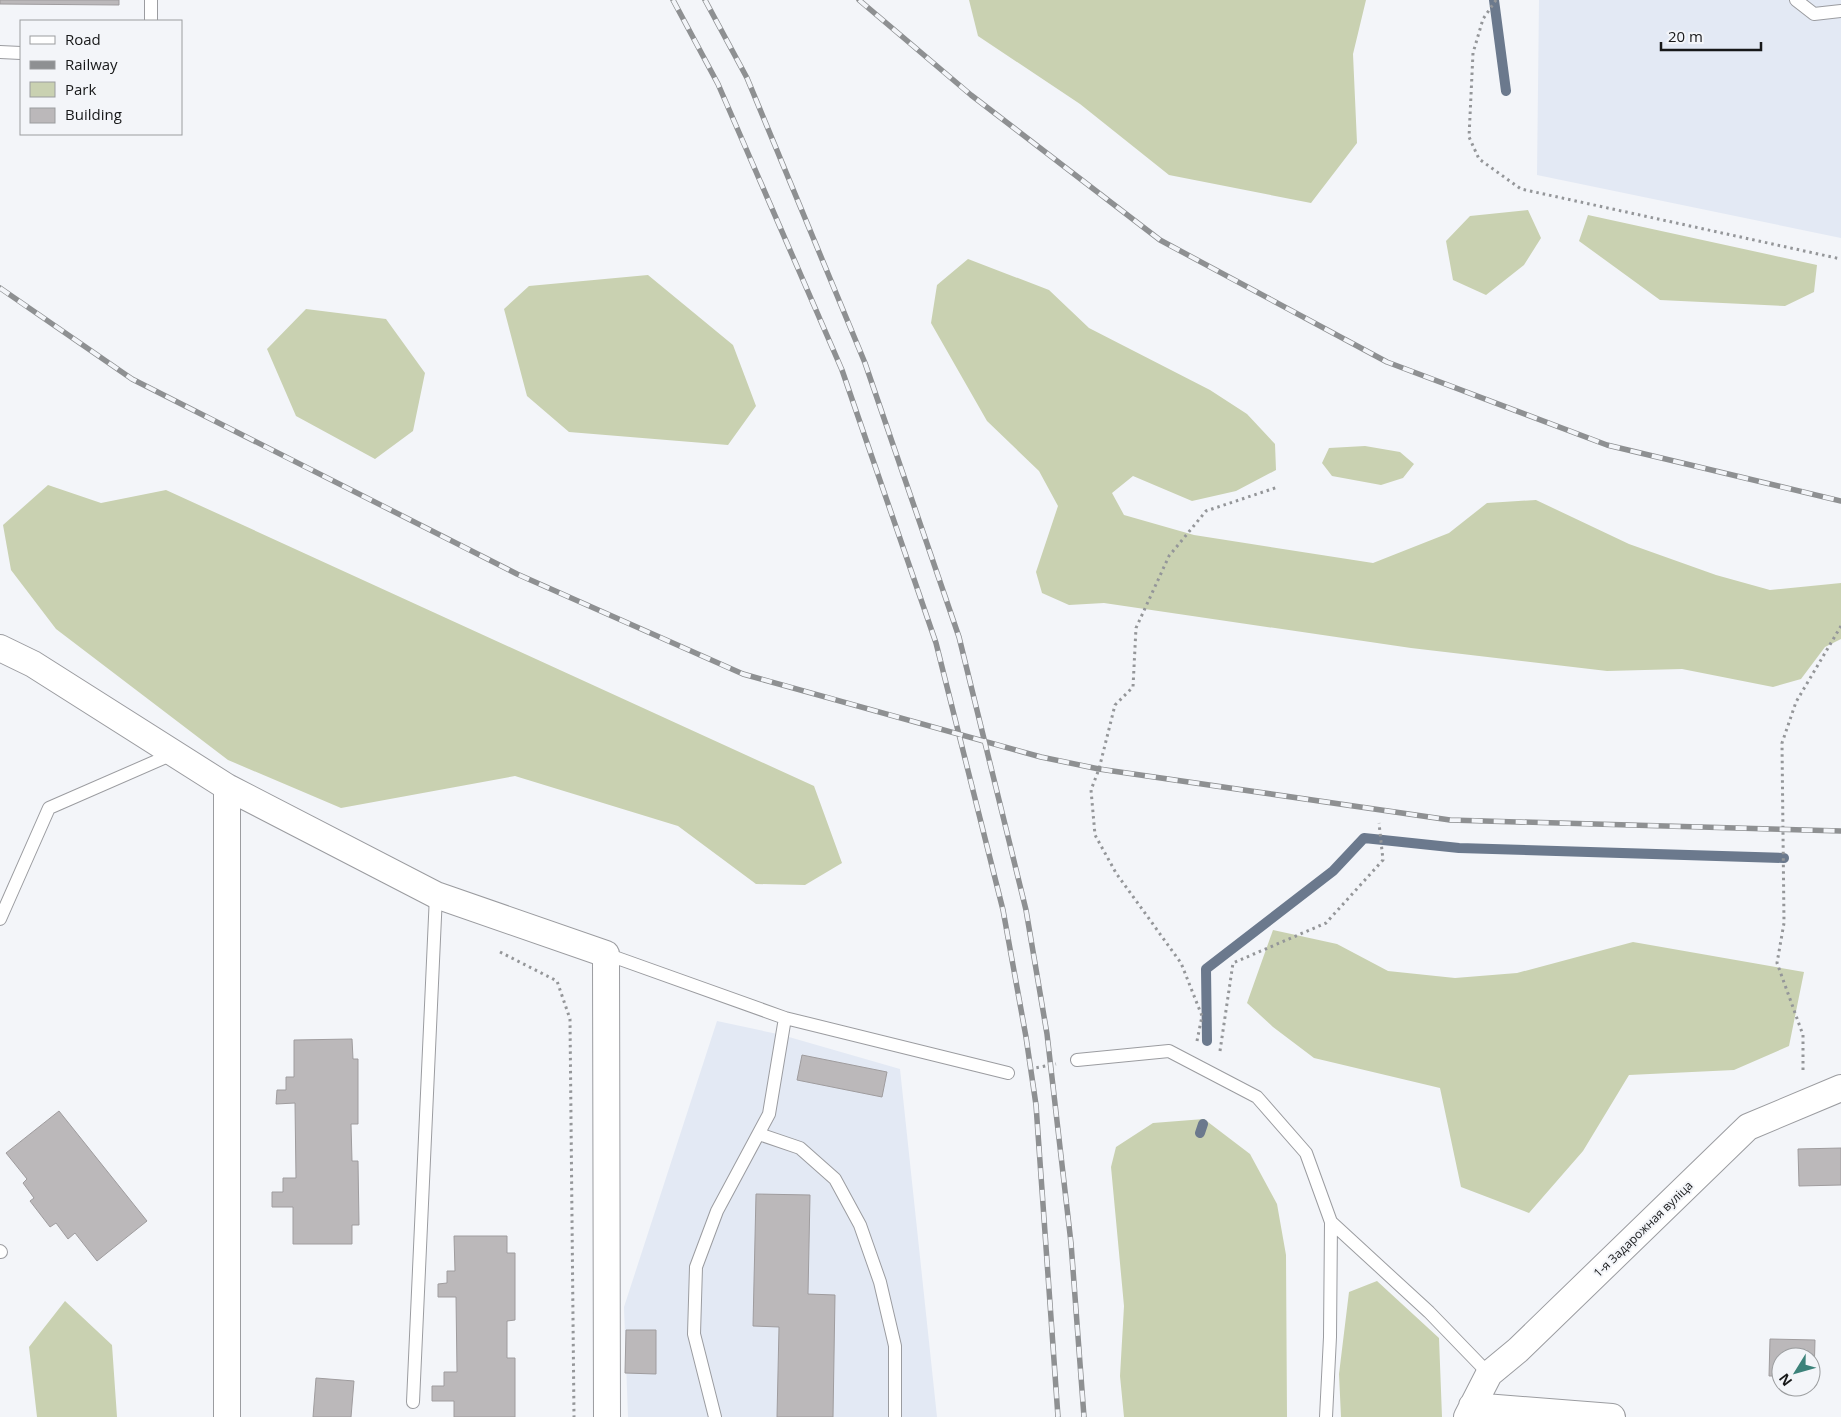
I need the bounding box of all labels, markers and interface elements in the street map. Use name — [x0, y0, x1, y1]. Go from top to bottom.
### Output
legend — [20, 20, 182, 135]
scale bar — [1661, 20, 1761, 52]
text: 20 m — [1668, 26, 1703, 46]
text: Road — [65, 29, 101, 49]
text: Railway — [65, 54, 118, 74]
text: Park — [65, 79, 96, 99]
text: Building — [65, 104, 122, 124]
street label: 1-я Задарожная вуліца — [1590, 1177, 1696, 1281]
north arrow — [1771, 1347, 1821, 1397]
text: N — [1774, 1370, 1796, 1390]

